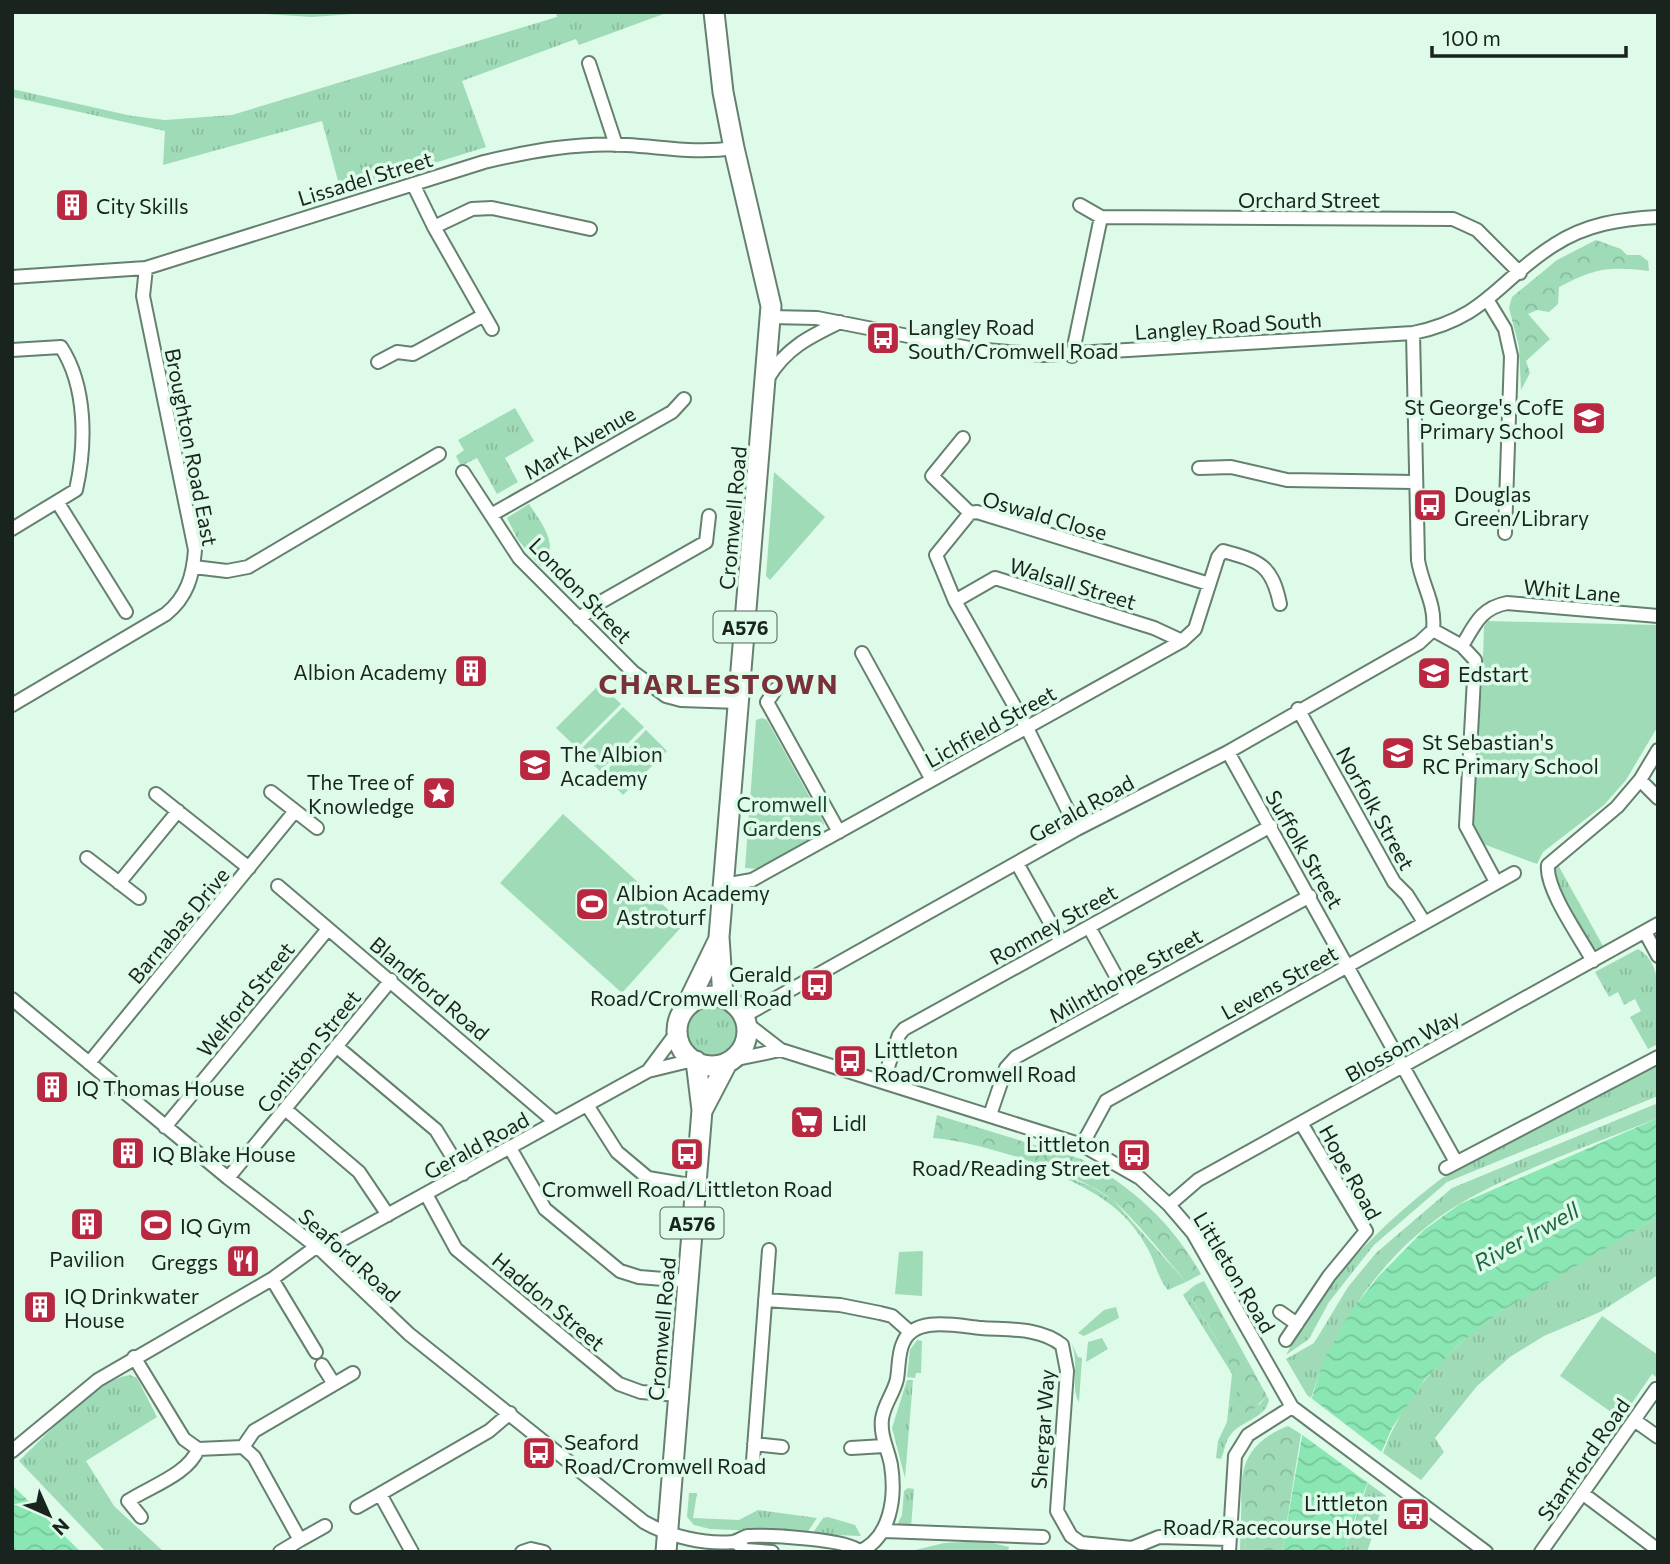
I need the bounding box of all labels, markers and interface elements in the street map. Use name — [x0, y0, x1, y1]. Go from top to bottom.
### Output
scale bar — [1432, 14, 1626, 58]
text: 100 m — [1442, 25, 1501, 50]
street label: Lissadel Street — [295, 146, 435, 210]
building icon: City Skills — [53, 186, 91, 224]
street label: Orchard Street — [1238, 187, 1380, 212]
place label: City Skills — [96, 193, 189, 218]
street label: Langley Road South — [1133, 306, 1323, 344]
place label: Langley Road South/Cromwell Road — [908, 314, 1118, 363]
bus stop icon: Langley Road South/Cromwell Road — [864, 319, 902, 357]
street label: Broughton Road East — [161, 346, 223, 548]
place label: St George's CofE Primary School — [1404, 394, 1564, 443]
school or university icon: St George's CofE Primary School — [1570, 399, 1608, 437]
street label: Mark Avenue — [519, 400, 639, 484]
street label: Cromwell Road — [713, 445, 751, 591]
place label: Douglas Green/Library — [1454, 481, 1589, 530]
street label: Oswald Close — [980, 485, 1110, 545]
bus stop icon: Douglas Green/Library — [1411, 486, 1449, 524]
street label: London Street — [525, 532, 637, 648]
street label: Walsall Street — [1007, 552, 1139, 614]
street label: Whit Lane — [1522, 573, 1622, 607]
road number: A576 — [714, 612, 776, 642]
building icon: Albion Academy — [452, 652, 490, 690]
school or university icon: Edstart — [1415, 654, 1453, 692]
place label: Albion Academy — [293, 659, 447, 684]
place label: Edstart — [1458, 661, 1529, 686]
district label: CHARLESTOWN — [599, 666, 839, 700]
street label: Lichfield Street — [920, 680, 1060, 772]
place label: St Sebastian's RC Primary School — [1422, 729, 1599, 778]
school or university icon: St Sebastian's RC Primary School — [1379, 734, 1417, 772]
place label: The Albion Academy — [560, 741, 663, 790]
street label: Norfolk Street — [1332, 742, 1420, 874]
school or university icon: The Albion Academy — [516, 746, 554, 784]
place label: The Tree of Knowledge — [307, 769, 415, 818]
street label: Gerald Road — [1024, 769, 1138, 847]
place icon: The Tree of Knowledge — [420, 774, 458, 812]
street label: Suffolk Street — [1261, 785, 1349, 913]
park label: Cromwell Gardens — [736, 791, 828, 840]
street label: Barnabas Drive — [122, 862, 234, 988]
street label: Romney Street — [985, 879, 1121, 969]
place label: Albion Academy Astroturf — [616, 880, 770, 929]
sports icon: Albion Academy Astroturf — [573, 885, 611, 923]
street label: Milnthorpe Street — [1044, 923, 1206, 1027]
street label: Blandford Road — [365, 931, 495, 1045]
street label: Welford Street — [191, 937, 299, 1061]
street label: Levens Street — [1216, 940, 1342, 1024]
place label: Gerald Road/Cromwell Road — [590, 961, 792, 1010]
bus stop icon: Gerald Road/Cromwell Road — [798, 966, 836, 1004]
street label: Coniston Street — [251, 985, 365, 1117]
street label: Blossom Way — [1340, 1003, 1464, 1087]
place label: Littleton Road/Cromwell Road — [874, 1037, 1076, 1086]
bus stop icon: Littleton Road/Cromwell Road — [831, 1042, 869, 1080]
building icon: IQ Thomas House — [33, 1068, 71, 1106]
place label: IQ Thomas House — [76, 1075, 245, 1100]
supermarket icon: Lidl — [788, 1103, 826, 1141]
street label: Gerald Road — [419, 1106, 533, 1184]
place label: Lidl — [832, 1110, 867, 1135]
street label: Hope Road — [1315, 1120, 1387, 1224]
place label: Littleton Road/Reading Street — [912, 1131, 1110, 1180]
building icon: IQ Blake House — [109, 1134, 147, 1172]
bus stop icon: Cromwell Road/Littleton Road — [668, 1135, 706, 1173]
bus stop icon: Littleton Road/Reading Street — [1115, 1136, 1153, 1174]
place label: IQ Blake House — [152, 1141, 296, 1166]
place label: Cromwell Road/Littleton Road — [542, 1176, 832, 1201]
water label: River Irwell — [1468, 1195, 1585, 1276]
street label: Seaford Road — [294, 1203, 406, 1307]
building icon: Pavilion — [68, 1205, 106, 1243]
sports icon: IQ Gym — [137, 1206, 175, 1244]
street label: Littleton Road — [1189, 1207, 1281, 1337]
road number: A576 — [660, 1208, 724, 1238]
place label: IQ Gym — [180, 1213, 251, 1238]
restaurant icon: Greggs — [224, 1242, 262, 1280]
place label: Pavilion — [49, 1246, 125, 1271]
street label: Haddon Street — [488, 1247, 610, 1355]
place label: Greggs — [151, 1249, 218, 1274]
street label: Cromwell Road — [642, 1256, 680, 1402]
place label: IQ Drinkwater House — [64, 1283, 199, 1332]
building icon: IQ Drinkwater House — [21, 1288, 59, 1326]
street label: Shergar Way — [1025, 1368, 1059, 1490]
street label: Stamford Road — [1532, 1393, 1634, 1525]
place label: Seaford Road/Cromwell Road — [564, 1429, 766, 1478]
bus stop icon: Seaford Road/Cromwell Road — [520, 1434, 558, 1472]
north arrow — [14, 1480, 84, 1550]
place label: Littleton Road/Racecourse Hotel — [1163, 1490, 1388, 1539]
bus stop icon: Littleton Road/Racecourse Hotel — [1394, 1495, 1432, 1533]
text: N — [48, 1514, 75, 1541]

